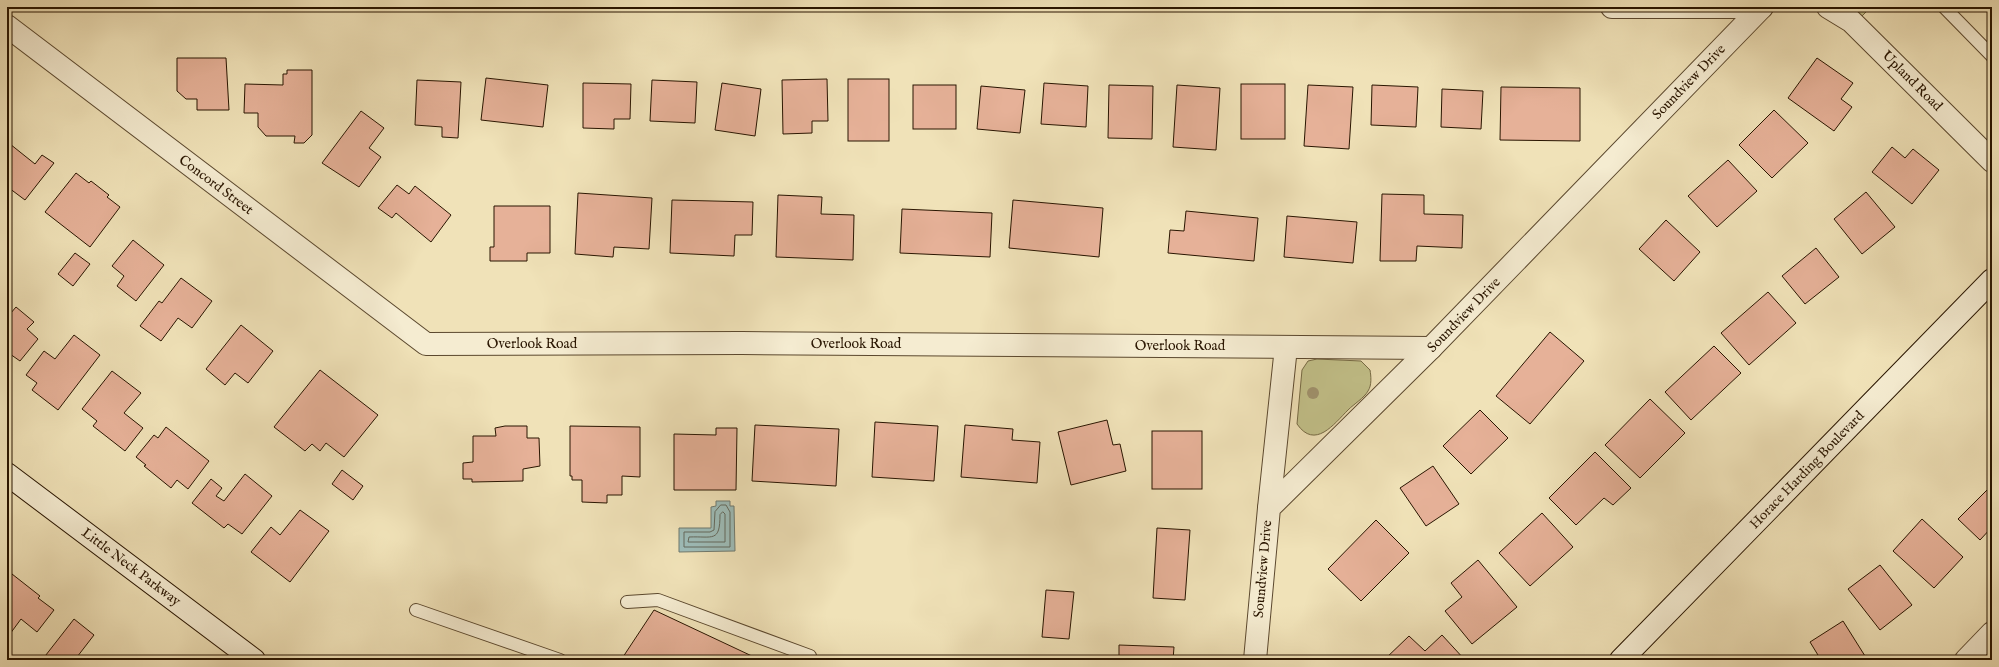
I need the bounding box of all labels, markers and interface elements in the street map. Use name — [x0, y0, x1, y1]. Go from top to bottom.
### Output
street label: Soundview Drive — [1649, 40, 1730, 123]
street label: Upland Road — [1878, 47, 1947, 116]
street label: Concord Street — [175, 151, 257, 219]
street label: Soundview Drive — [1424, 273, 1505, 356]
street label: Overlook Road — [487, 335, 578, 353]
street label: Overlook Road — [811, 335, 902, 353]
street label: Overlook Road — [1135, 337, 1226, 355]
street label: Horace Harding Boulevard — [1746, 407, 1869, 533]
street label: Soundview Drive — [1250, 519, 1276, 619]
street label: Little Neck Parkway — [78, 524, 184, 610]

